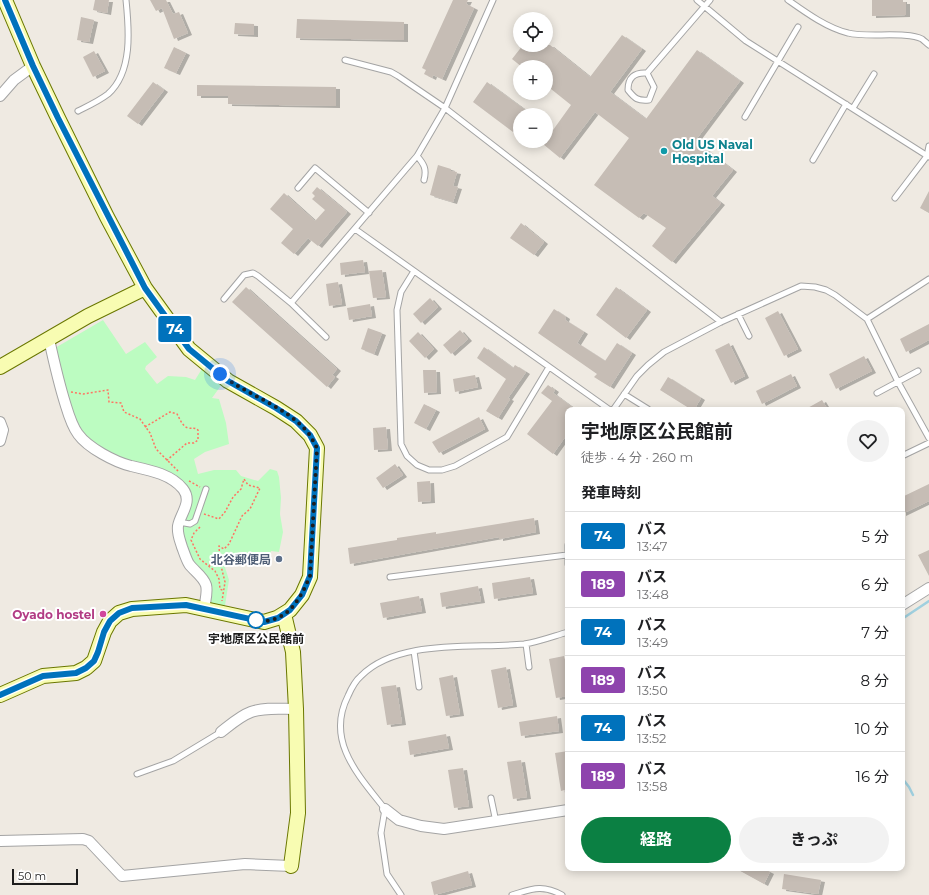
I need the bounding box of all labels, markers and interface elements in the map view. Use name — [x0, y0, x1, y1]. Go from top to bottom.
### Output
map controls — [513, 12, 553, 148]
button: locate — [513, 12, 553, 52]
button: + — [513, 60, 553, 100]
button: − — [513, 108, 553, 148]
place label: Old US Naval Hospital — [672, 137, 753, 166]
marker: Old US Naval Hospital — [659, 146, 669, 156]
line badge: 74 — [157, 316, 193, 342]
text: 74 — [166, 320, 184, 338]
your location — [210, 364, 230, 384]
text: 宇地原区公民館前 — [581, 420, 733, 443]
button: heart — [847, 420, 889, 462]
text: 徒歩 · 4 分 · 260 m — [581, 449, 693, 465]
text: 発車時刻 — [581, 483, 641, 502]
text: バス — [637, 519, 667, 538]
text: 74 — [594, 527, 612, 545]
text: 5 分 — [862, 527, 889, 546]
text: 13:47 — [637, 538, 667, 554]
place label: 北谷郵便局 — [211, 552, 271, 567]
marker: 北谷郵便局 — [274, 554, 284, 564]
text: バス — [637, 567, 667, 586]
text: 189 — [591, 575, 615, 593]
text: 6 分 — [861, 575, 889, 594]
text: 13:48 — [637, 586, 669, 602]
place label: Oyado hostel — [12, 607, 95, 622]
marker: Oyado hostel — [98, 609, 108, 619]
marker: 宇地原区公民館前 — [247, 611, 265, 629]
text: バス — [637, 615, 667, 634]
text: 74 — [594, 623, 612, 641]
text: 7 分 — [861, 623, 889, 642]
place label: 宇地原区公民館前 — [208, 631, 304, 646]
text: 13:49 — [637, 634, 668, 650]
text: バス — [637, 663, 667, 682]
text: 189 — [591, 671, 615, 689]
text: 8 分 — [860, 671, 889, 690]
text: 13:50 — [637, 682, 668, 698]
text: バス — [637, 711, 667, 730]
text: 74 — [594, 719, 612, 737]
text: 10 分 — [855, 719, 889, 738]
text: 13:52 — [637, 730, 666, 746]
text: バス — [637, 759, 667, 778]
text: 189 — [591, 767, 615, 785]
text: 16 分 — [856, 767, 889, 786]
text: 13:58 — [637, 778, 667, 794]
button: 経路 — [581, 817, 731, 863]
button: きっぷ — [739, 817, 889, 863]
scale bar — [12, 867, 78, 886]
text: 50 m — [18, 869, 46, 883]

